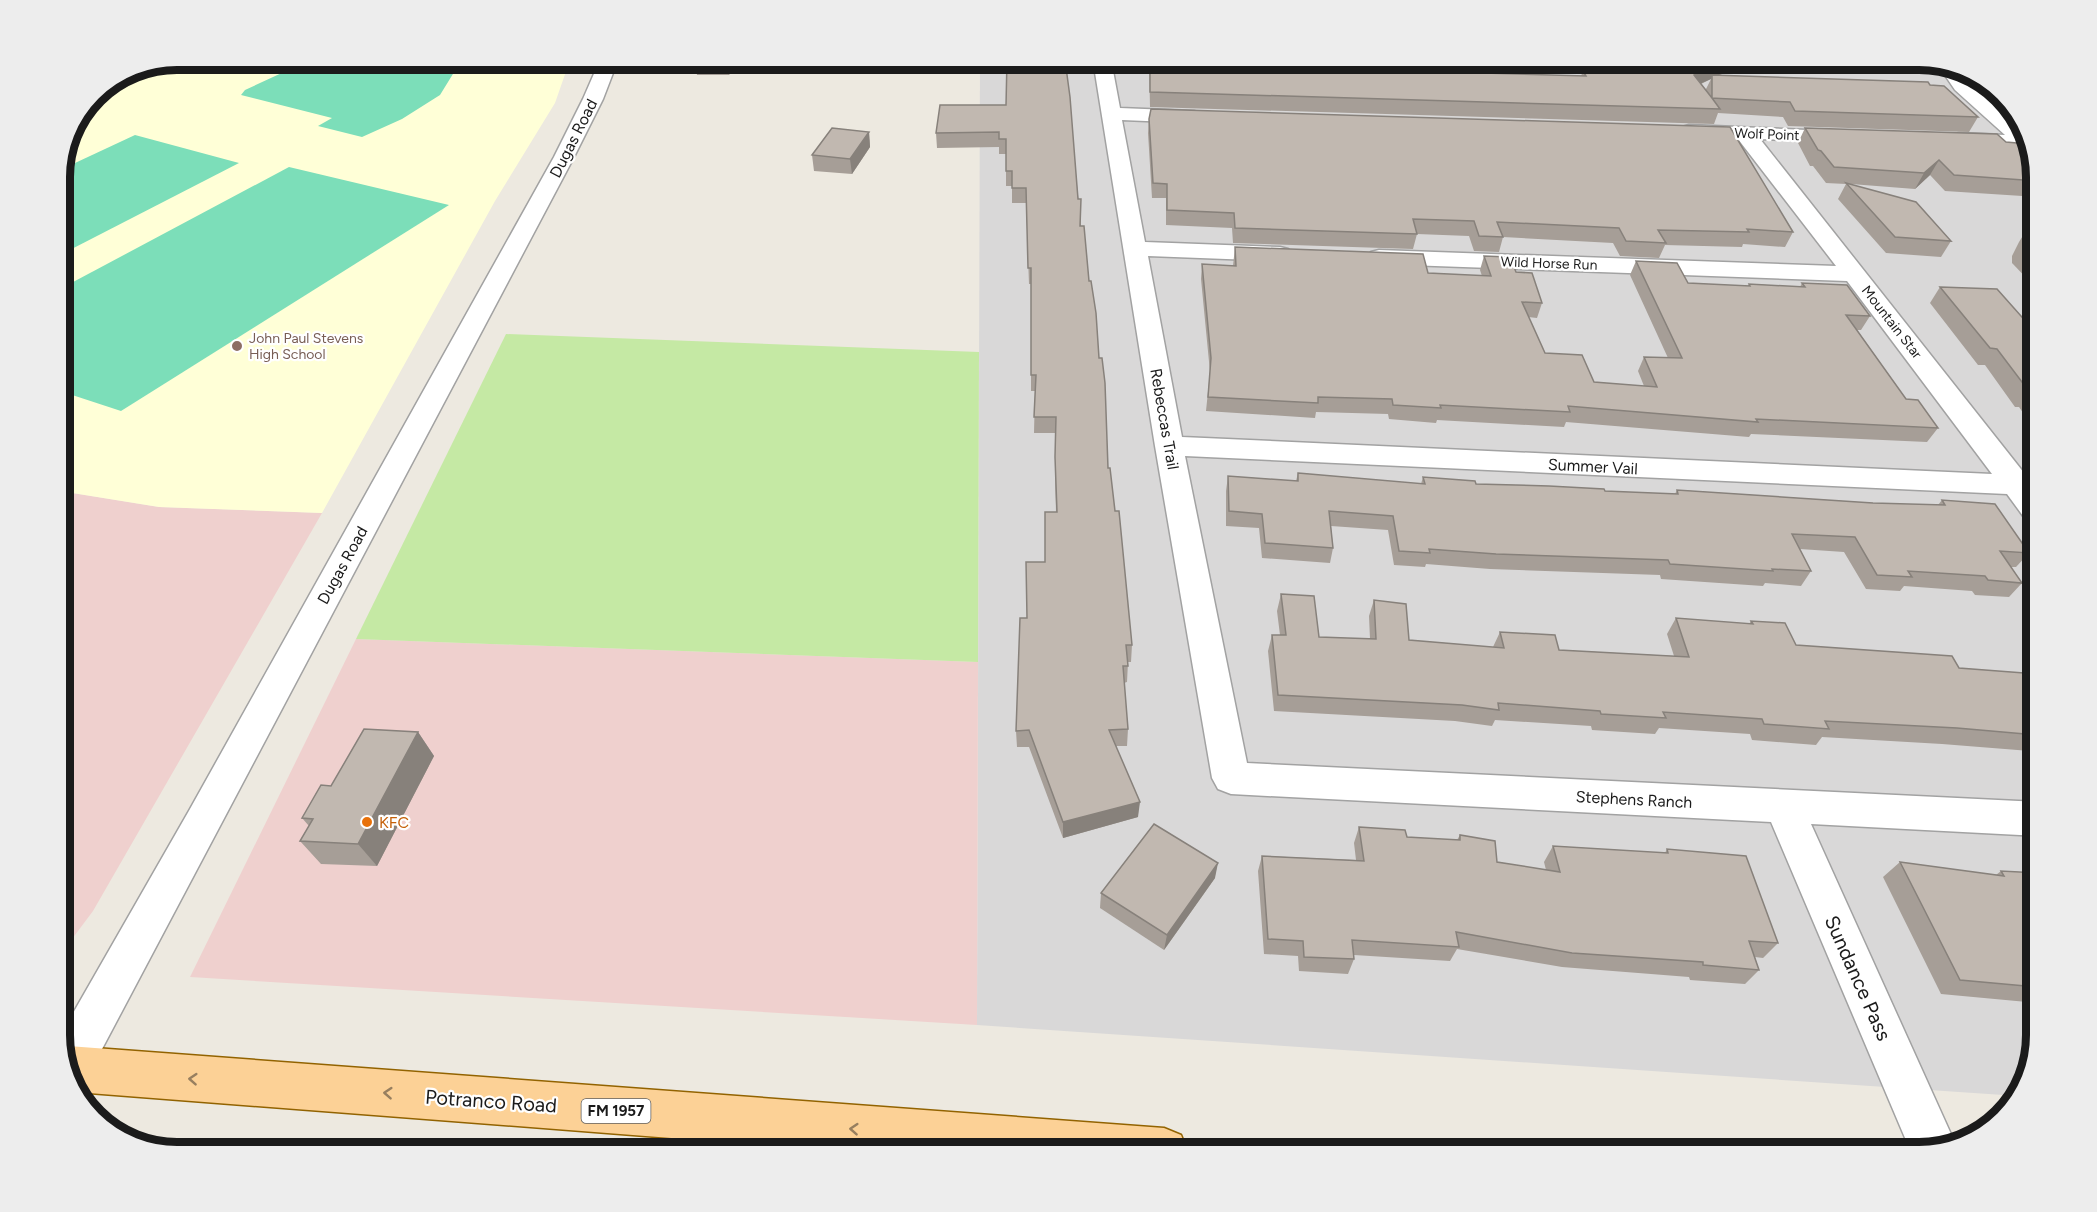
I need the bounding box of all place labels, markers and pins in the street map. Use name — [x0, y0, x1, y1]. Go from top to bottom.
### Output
place label: John Paul Stevens High School — [249, 330, 363, 363]
marker: John Paul Stevens High School — [230, 339, 244, 353]
place label: KFC — [379, 813, 409, 832]
marker: KFC — [360, 815, 374, 829]

